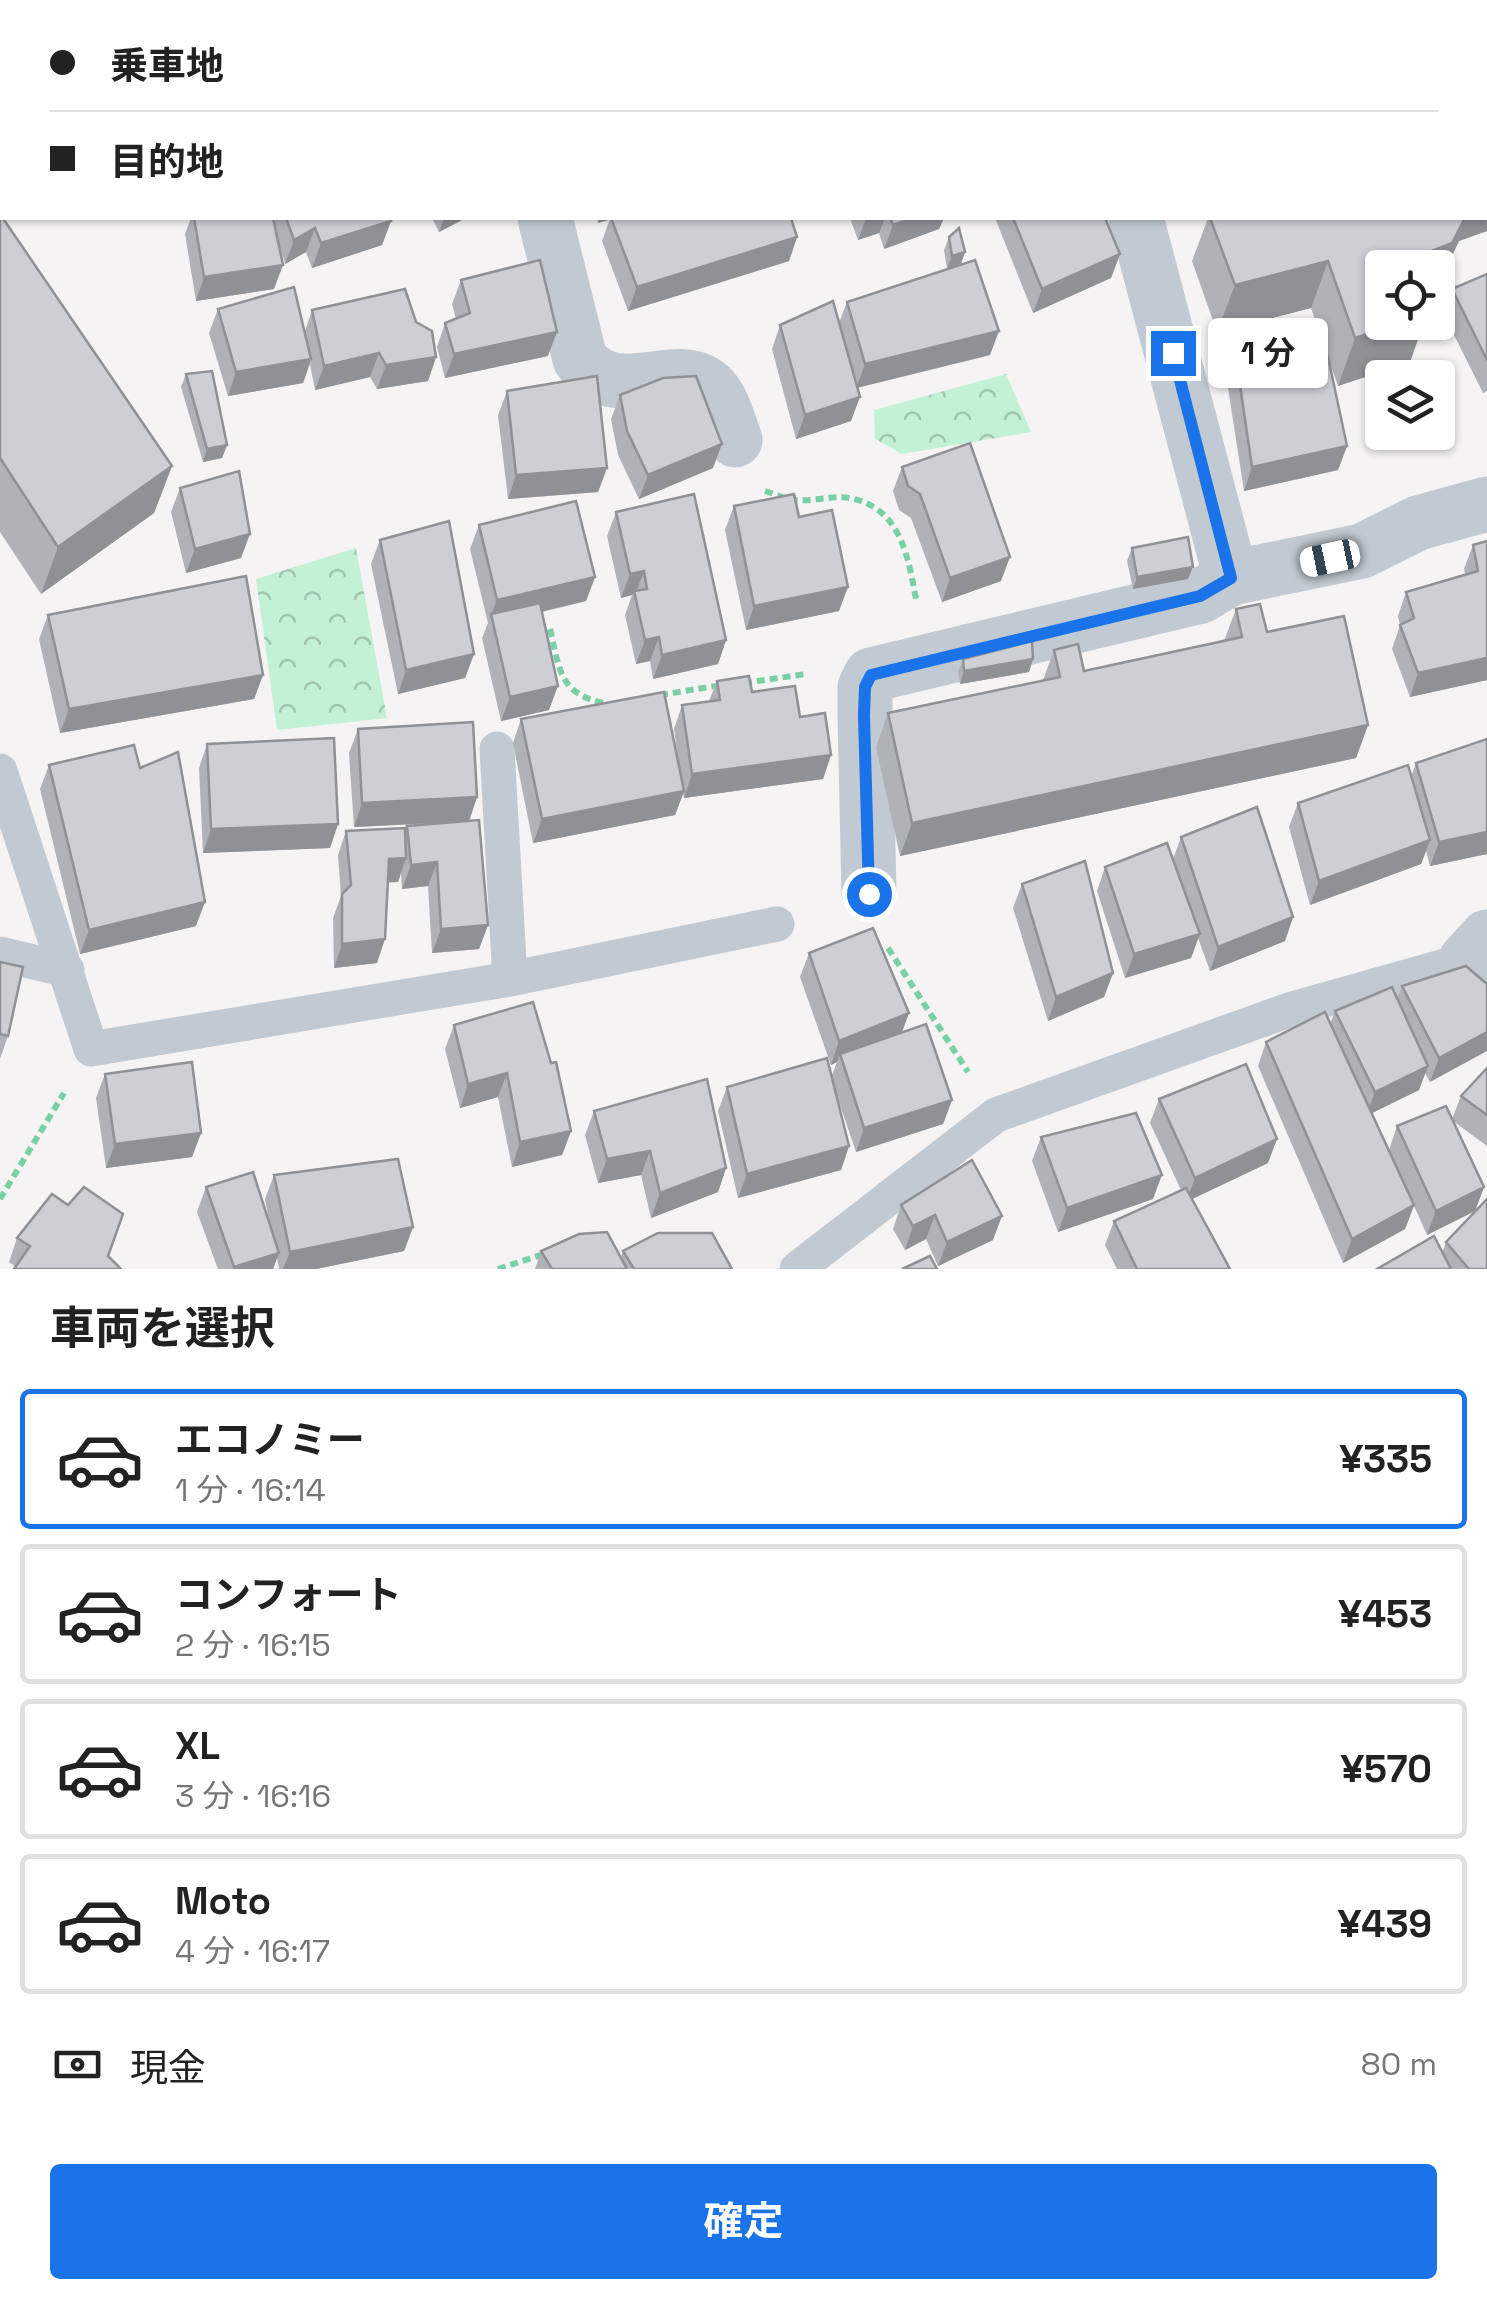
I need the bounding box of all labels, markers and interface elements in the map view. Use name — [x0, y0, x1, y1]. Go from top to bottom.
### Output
text: 乗車地 — [110, 42, 224, 90]
text: 目的地 — [110, 138, 224, 186]
map controls — [1365, 250, 1455, 450]
button: locate — [1365, 250, 1455, 340]
callout: 1 分 — [1208, 318, 1328, 388]
route end — [1151, 331, 1196, 376]
text: 1 分 — [1241, 333, 1295, 373]
button: layers — [1365, 360, 1455, 450]
car — [1298, 537, 1362, 579]
route start — [847, 872, 892, 917]
text: 車両を選択 — [50, 1300, 275, 1357]
icon: car — [55, 1414, 145, 1504]
text: エコノミー — [175, 1416, 365, 1464]
text: ¥335 — [1339, 1435, 1432, 1483]
text: 1 分 · 16:14 — [175, 1470, 325, 1510]
icon: car — [55, 1569, 145, 1659]
text: コンフォート — [175, 1571, 402, 1619]
text: ¥453 — [1338, 1590, 1432, 1638]
text: 2 分 · 16:15 — [175, 1625, 331, 1665]
text: XL — [175, 1722, 220, 1770]
icon: car — [55, 1724, 145, 1814]
text: ¥570 — [1341, 1745, 1432, 1793]
text: 3 分 · 16:16 — [175, 1776, 331, 1816]
text: Moto — [175, 1877, 271, 1925]
icon: car — [55, 1879, 145, 1969]
text: ¥439 — [1338, 1900, 1432, 1948]
text: 4 分 · 16:17 — [175, 1931, 330, 1971]
icon: cash — [50, 2037, 105, 2092]
text: 現金 — [130, 2044, 206, 2092]
text: 80 m — [1361, 2044, 1437, 2084]
button: 確定 — [50, 2164, 1437, 2279]

